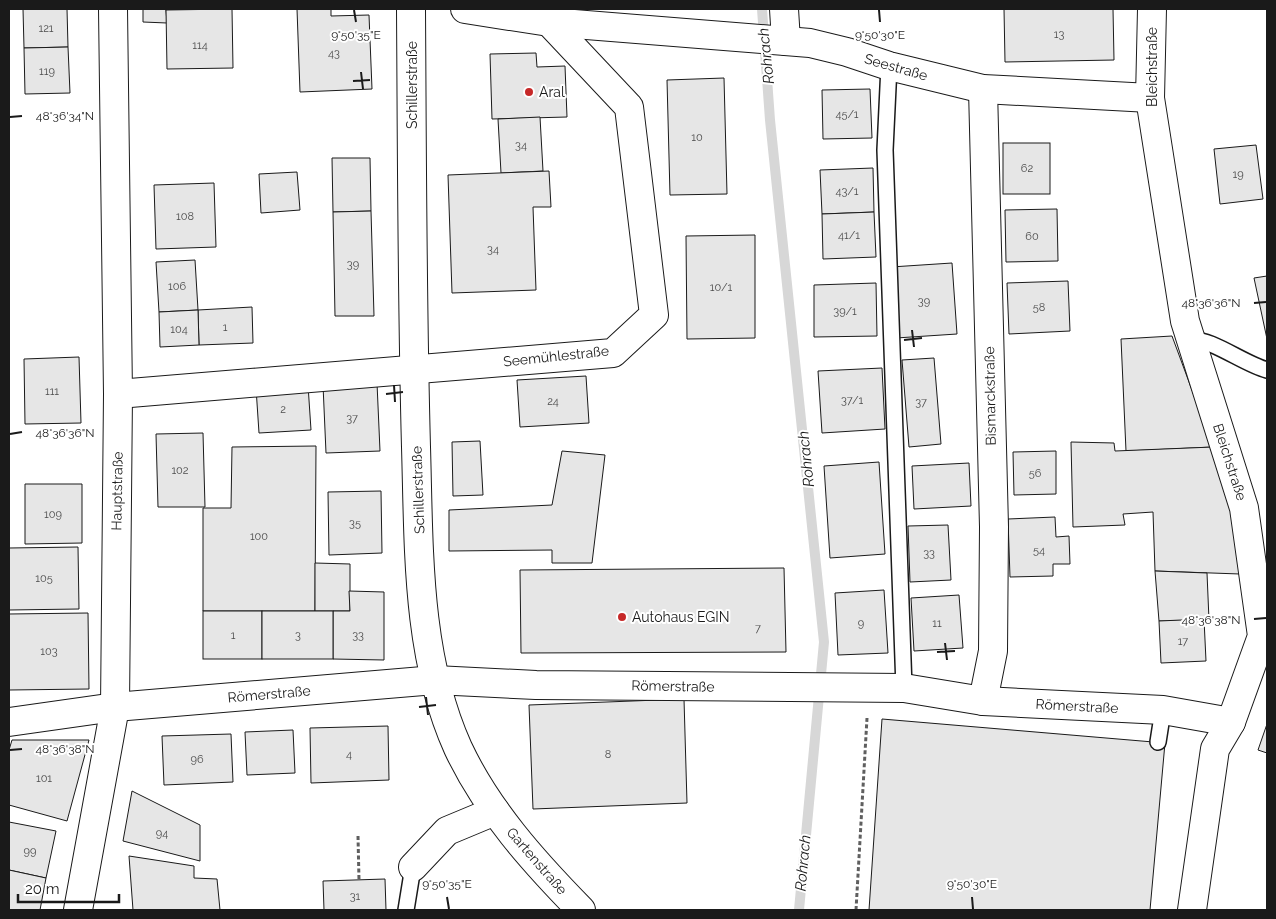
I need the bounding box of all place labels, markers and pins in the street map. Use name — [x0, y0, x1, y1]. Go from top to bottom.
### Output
place label: Aral — [539, 84, 565, 100]
marker: Aral — [523, 86, 535, 98]
place label: Autohaus EGIN — [632, 609, 730, 625]
marker: Autohaus EGIN — [616, 611, 628, 623]

